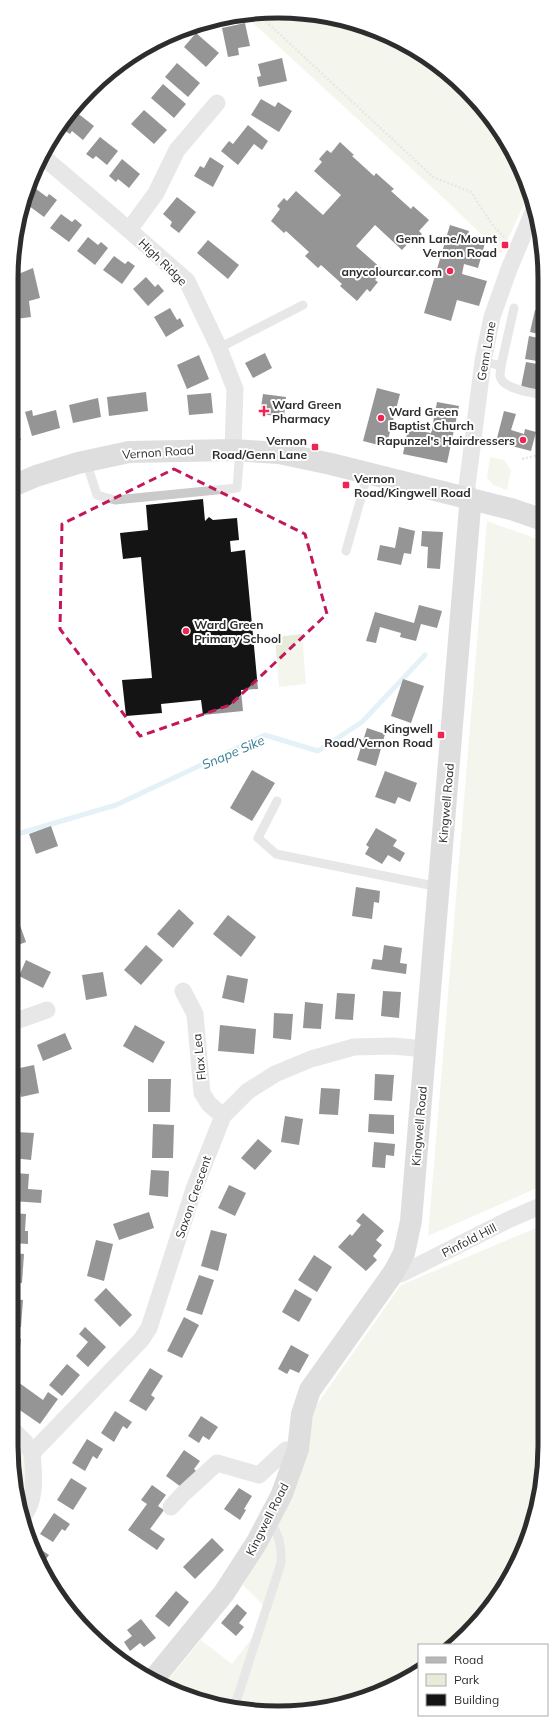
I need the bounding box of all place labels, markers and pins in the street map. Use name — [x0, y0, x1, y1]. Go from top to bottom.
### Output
place label: Genn Lane/Mount Vernon Road — [395, 231, 497, 260]
marker: Genn Lane/Mount Vernon Road — [500, 240, 510, 250]
place label: anycolourcar.com — [341, 264, 442, 279]
marker: anycolourcar.com — [445, 266, 455, 276]
place label: Ward Green Pharmacy — [272, 397, 341, 426]
place label: Ward Green Baptist Church — [389, 404, 474, 433]
marker: Ward Green Pharmacy — [259, 406, 269, 416]
marker: Ward Green Baptist Church — [376, 413, 386, 423]
place label: Vernon Road/Genn Lane — [212, 433, 307, 462]
place label: Rapunzel's Hairdressers — [377, 433, 515, 448]
marker: Rapunzel's Hairdressers — [518, 435, 528, 445]
marker: Vernon Road/Genn Lane — [310, 442, 320, 452]
place label: Vernon Road/Kingwell Road — [353, 471, 471, 500]
marker: Vernon Road/Kingwell Road — [341, 480, 351, 490]
place label: Ward Green Primary School — [194, 617, 281, 646]
marker: Ward Green Primary School — [181, 626, 191, 636]
place label: Kingwell Road/Vernon Road — [324, 721, 433, 750]
marker: Kingwell Road/Vernon Road — [436, 730, 446, 740]

